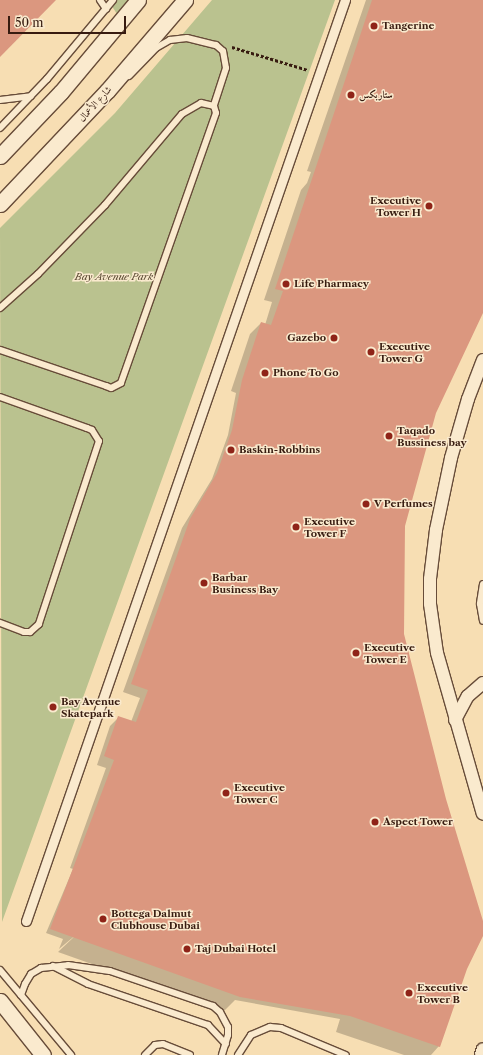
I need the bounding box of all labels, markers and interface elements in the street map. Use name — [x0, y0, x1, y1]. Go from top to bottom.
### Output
scale bar — [10, 8, 128, 34]
text: 50 m — [15, 15, 44, 30]
place label: Tangerine — [382, 20, 435, 32]
marker: Tangerine — [369, 21, 379, 31]
street label: شارع الأعمال — [76, 84, 114, 124]
place label: ستاربكس — [359, 89, 393, 101]
marker: ستاربكس — [346, 90, 356, 100]
place label: Executive Tower H — [370, 194, 421, 218]
marker: Executive Tower H — [424, 201, 434, 211]
park label: Bay Avenue Park — [75, 271, 153, 283]
place label: Life Pharmacy — [294, 278, 369, 290]
marker: Life Pharmacy — [281, 279, 291, 289]
place label: Gazebo — [287, 332, 326, 344]
marker: Gazebo — [329, 333, 339, 343]
place label: Executive Tower G — [379, 340, 430, 364]
marker: Executive Tower G — [366, 347, 376, 357]
place label: Phone To Go — [273, 367, 339, 379]
marker: Phone To Go — [260, 368, 270, 378]
place label: Taqado Bussiness bay — [397, 424, 467, 448]
marker: Taqado Bussiness bay — [384, 431, 394, 441]
place label: Baskin-Robbins — [239, 444, 320, 456]
marker: Baskin-Robbins — [226, 445, 236, 455]
place label: V Perfumes — [374, 498, 433, 510]
marker: V Perfumes — [361, 499, 371, 509]
place label: Executive Tower F — [304, 515, 355, 538]
marker: Executive Tower F — [291, 522, 301, 532]
place label: Barbar Business Bay — [212, 571, 278, 594]
marker: Barbar Business Bay — [199, 578, 209, 588]
place label: Executive Tower E — [364, 641, 415, 664]
marker: Executive Tower E — [351, 648, 361, 658]
place label: Bay Avenue Skatepark — [61, 695, 121, 718]
marker: Bay Avenue Skatepark — [48, 702, 58, 712]
place label: Executive Tower C — [234, 781, 285, 804]
marker: Executive Tower C — [221, 788, 231, 798]
place label: Aspect Tower — [383, 816, 453, 828]
marker: Aspect Tower — [370, 817, 380, 827]
place label: Bottega Dalmut Clubhouse Dubai — [111, 907, 200, 930]
marker: Bottega Dalmut Clubhouse Dubai — [98, 914, 108, 924]
place label: Taj Dubai Hotel — [195, 943, 276, 955]
marker: Taj Dubai Hotel — [182, 944, 192, 954]
place label: Executive Tower B — [417, 981, 468, 1004]
marker: Executive Tower B — [404, 988, 414, 998]

